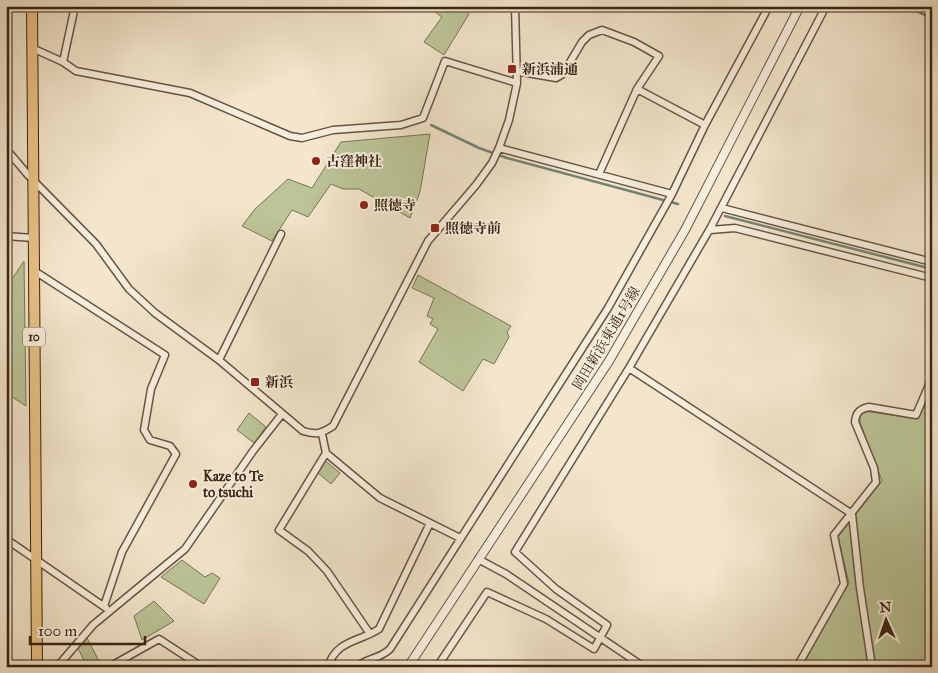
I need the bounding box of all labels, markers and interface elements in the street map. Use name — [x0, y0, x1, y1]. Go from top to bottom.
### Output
place label: 新浜浦通 — [522, 61, 578, 78]
marker: 新浜浦通 — [506, 63, 518, 75]
place label: 古窪神社 — [326, 153, 382, 170]
marker: 古窪神社 — [310, 155, 322, 167]
place label: 照徳寺 — [374, 197, 416, 214]
marker: 照徳寺 — [358, 199, 370, 211]
place label: 照徳寺前 — [445, 220, 501, 237]
marker: 照徳寺前 — [429, 222, 441, 234]
street label: 岡田新浜東通1号線 — [569, 284, 644, 393]
road number: 10 — [23, 328, 45, 347]
place label: 新浜 — [265, 374, 294, 391]
marker: 新浜 — [249, 376, 261, 388]
place label: Kaze to Te to tsuchi — [202, 468, 264, 501]
marker: Kaze to Te to tsuchi — [187, 478, 199, 490]
north arrow — [860, 596, 910, 646]
text: N — [879, 599, 892, 616]
scale bar — [30, 613, 145, 645]
text: 100 m — [38, 622, 78, 640]

